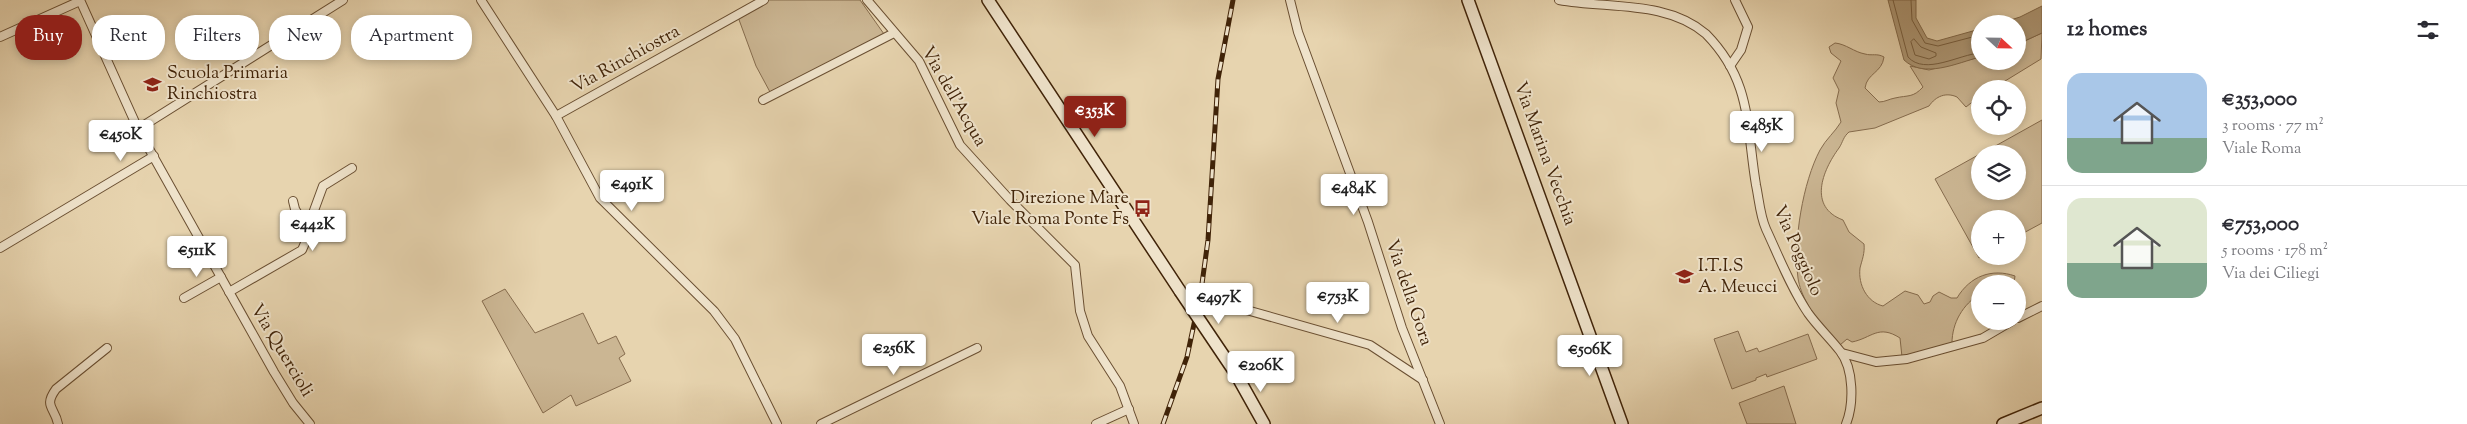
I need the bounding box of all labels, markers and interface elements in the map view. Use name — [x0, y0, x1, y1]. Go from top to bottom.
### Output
chip: Buy — [15, 15, 82, 60]
chip: Rent — [92, 15, 165, 60]
chip: Filters — [175, 15, 259, 60]
chip: New — [269, 15, 341, 60]
chip: Apartment — [351, 15, 472, 60]
north arrow — [1971, 15, 2026, 70]
map controls — [1971, 15, 2026, 330]
text: 12 homes — [2067, 15, 2147, 45]
icon: filters — [2414, 16, 2442, 44]
street label: Via Rinchiostra — [567, 19, 685, 101]
street label: Via dell'Acqua — [914, 42, 992, 152]
place label: Scuola Primaria Rinchiostra — [167, 61, 288, 108]
school or university icon: Scuola Primaria Rinchiostra — [143, 74, 163, 94]
street label: Via Marina Vecchia — [1506, 78, 1582, 230]
button: locate — [1971, 80, 2026, 135]
text: €353,000 — [2222, 85, 2297, 115]
icon: home — [2107, 93, 2167, 153]
pin: €353K — [1060, 96, 1130, 138]
text: €353K — [1075, 100, 1115, 123]
pin: €485K — [1727, 110, 1797, 153]
text: €485K — [1741, 115, 1783, 138]
text: 3 rooms · 77 m² — [2222, 115, 2324, 138]
pin: €450K — [86, 120, 156, 162]
text: €450K — [100, 124, 142, 147]
text: Viale Roma — [2222, 138, 2301, 161]
button: layers — [1971, 145, 2026, 200]
pin: €491K — [597, 170, 667, 212]
text: €491K — [611, 174, 653, 197]
pin: €484K — [1319, 174, 1389, 216]
text: €484K — [1332, 178, 1376, 201]
place label: Direzione Mare Viale Roma Ponte Fs — [971, 186, 1129, 233]
bus stop icon: Direzione Mare Viale Roma Ponte Fs — [1133, 199, 1153, 219]
street label: Via Poggiolo — [1765, 201, 1829, 301]
pin: €442K — [278, 210, 348, 252]
button: + — [1971, 210, 2026, 265]
text: €753,000 — [2222, 210, 2299, 240]
text: €442K — [291, 214, 335, 237]
icon: home — [2107, 218, 2167, 278]
pin: €511K — [162, 236, 232, 278]
street label: Via della Gora — [1378, 236, 1438, 350]
text: €511K — [178, 240, 216, 263]
text: 5 rooms · 178 m² — [2222, 240, 2328, 263]
place label: I.T.I.S A. Meucci — [1698, 254, 1777, 301]
text: Via dei Ciliegi — [2222, 263, 2320, 286]
school or university icon: I.T.I.S A. Meucci — [1674, 267, 1694, 287]
button: − — [1971, 275, 2026, 330]
pin: €497K — [1184, 282, 1254, 325]
pin: €753K — [1303, 282, 1373, 324]
text: €753K — [1317, 286, 1359, 309]
text: €497K — [1197, 287, 1241, 310]
street label: Via Quercioli — [243, 300, 319, 402]
pin: €256K — [859, 334, 929, 376]
pin: €506K — [1555, 334, 1625, 377]
text: €256K — [873, 338, 915, 361]
text: €506K — [1568, 339, 1612, 362]
pin: €206K — [1226, 350, 1296, 393]
text: €206K — [1238, 355, 1284, 378]

